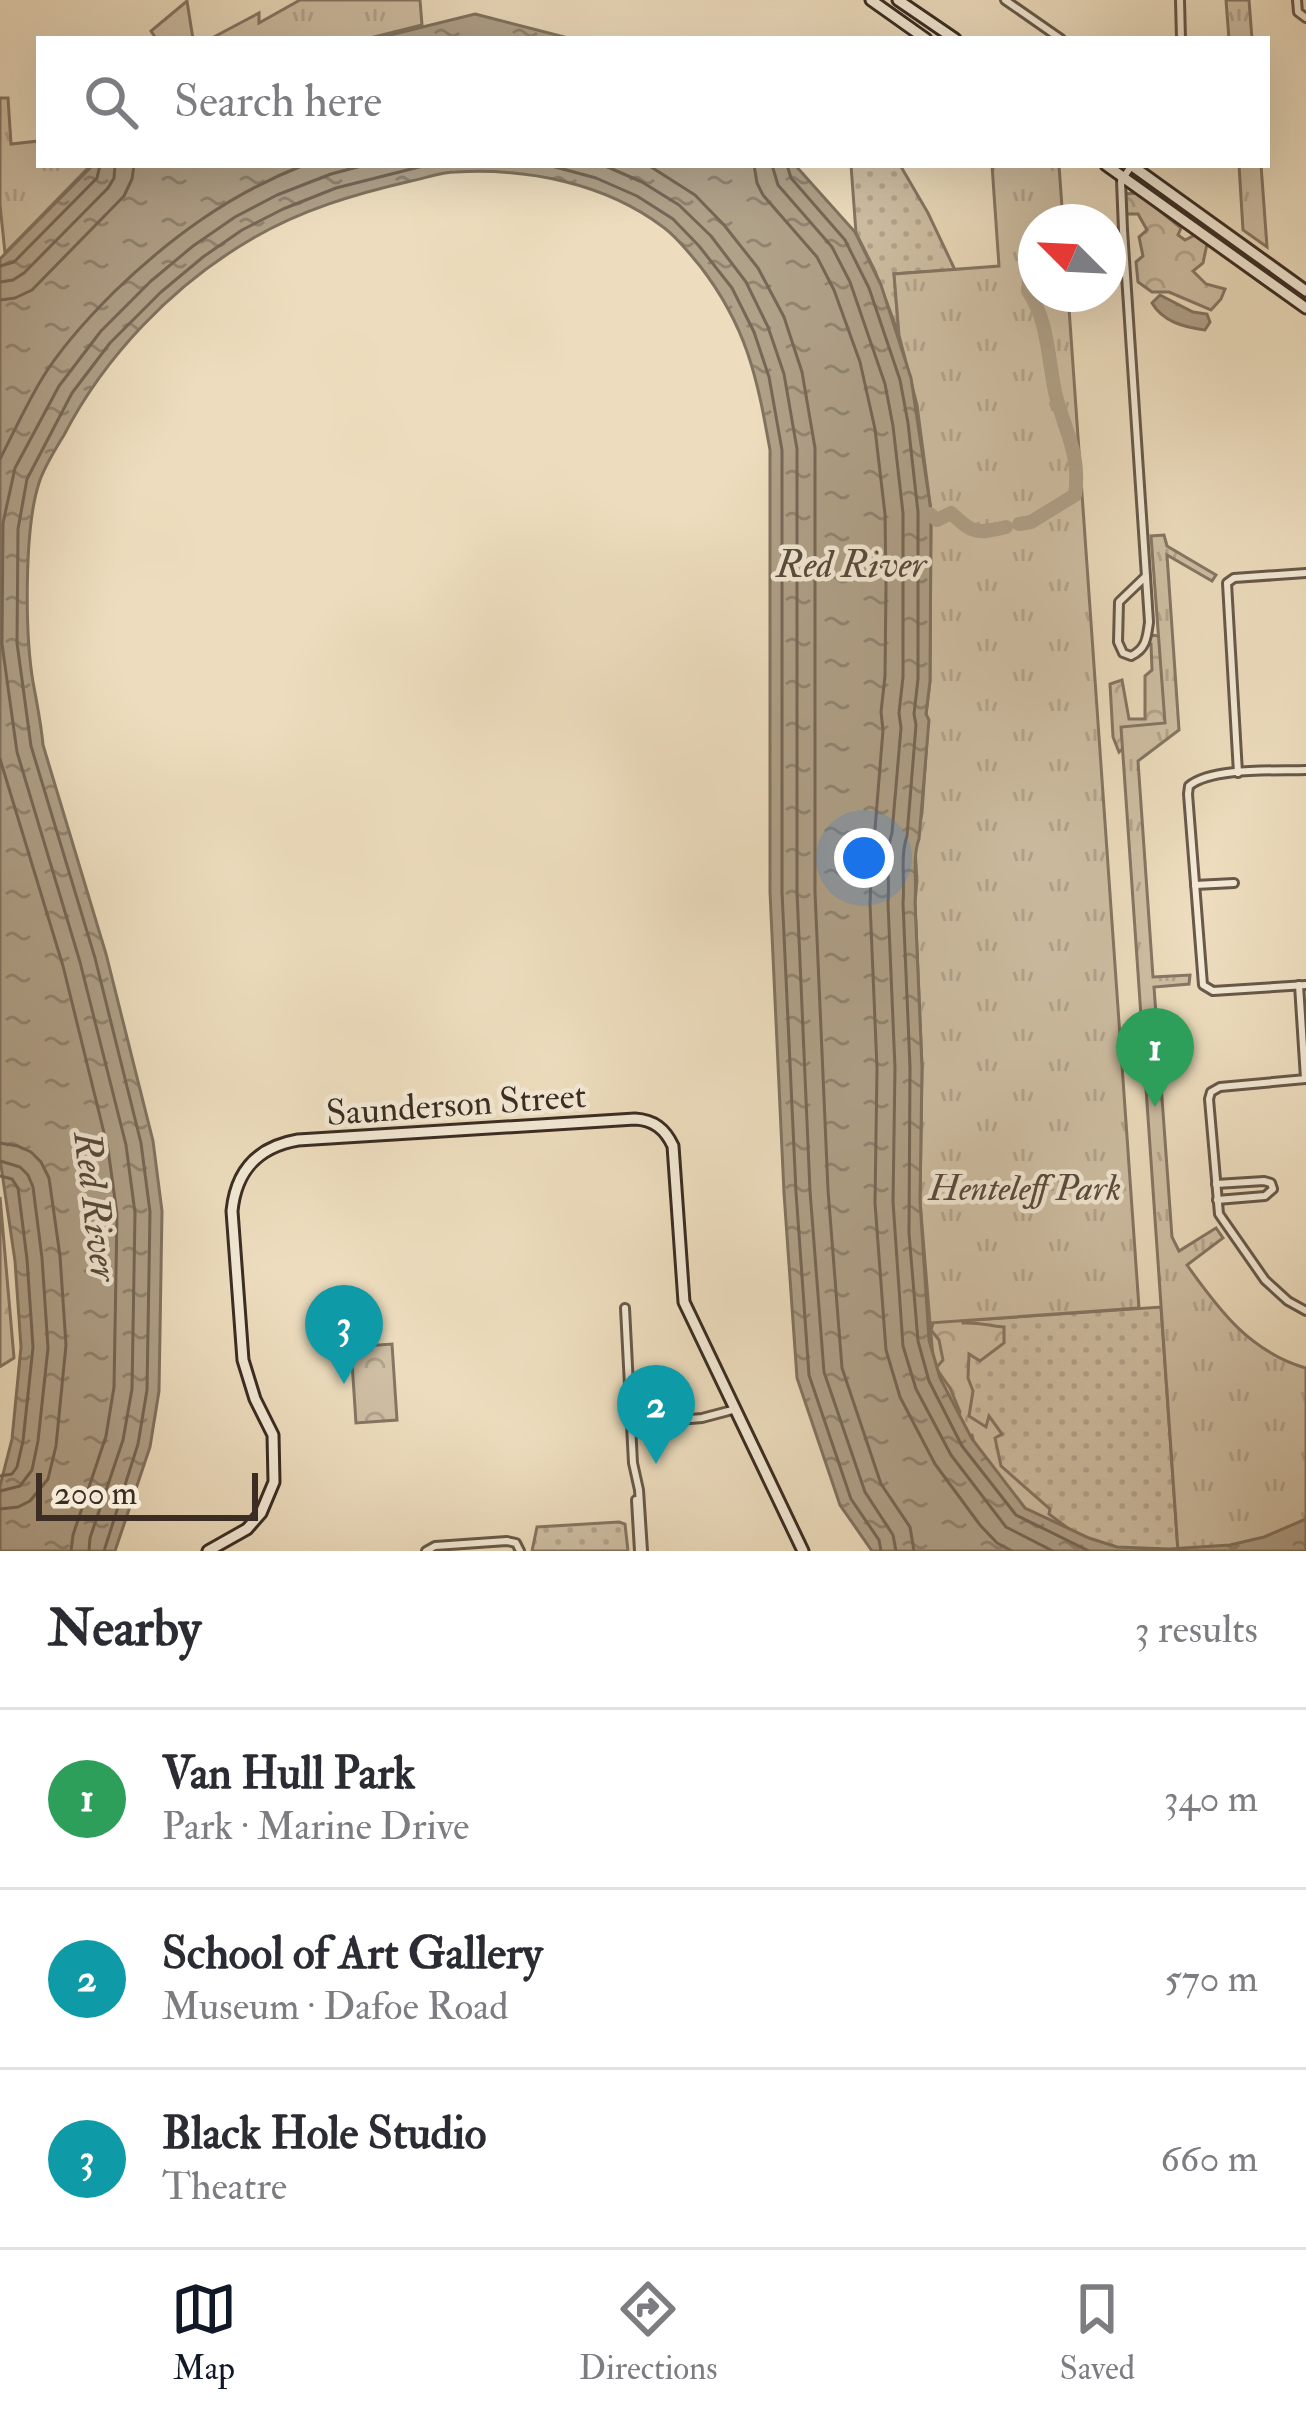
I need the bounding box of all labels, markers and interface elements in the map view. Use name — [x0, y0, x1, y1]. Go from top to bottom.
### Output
search box — [36, 36, 1270, 168]
icon: search — [78, 69, 144, 135]
text: Search here — [174, 74, 382, 130]
north arrow — [1018, 204, 1126, 312]
water label: Red River — [775, 540, 928, 589]
your location — [834, 828, 894, 888]
pin: 1 — [1116, 1008, 1194, 1107]
street label: Saunderson Street — [325, 1073, 588, 1136]
water label: Red River — [62, 1128, 129, 1286]
park label: Henteleff Park — [927, 1166, 1121, 1211]
pin: 3 — [305, 1285, 383, 1384]
pin: 2 — [617, 1365, 695, 1464]
scale bar — [36, 1467, 258, 1520]
text: 200 m — [54, 1473, 137, 1514]
text: Nearby — [48, 1597, 201, 1661]
text: 3 results — [1135, 1605, 1258, 1654]
text: Van Hull Park — [162, 1746, 415, 1802]
text: 1 — [80, 1774, 94, 1823]
text: 340 m — [1164, 1774, 1258, 1823]
text: Park · Marine Drive — [162, 1802, 469, 1851]
text: School of Art Gallery — [162, 1926, 543, 1982]
text: 2 — [77, 1954, 97, 2003]
text: 570 m — [1165, 1954, 1258, 2003]
text: Museum · Dafoe Road — [162, 1982, 509, 2031]
text: Black Hole Studio — [162, 2106, 486, 2162]
text: 3 — [80, 2134, 94, 2183]
text: 660 m — [1160, 2134, 1258, 2183]
text: Theatre — [162, 2162, 287, 2211]
tab: Map — [171, 2276, 237, 2389]
tab: Directions — [579, 2276, 718, 2389]
tab: Saved — [1060, 2276, 1135, 2389]

